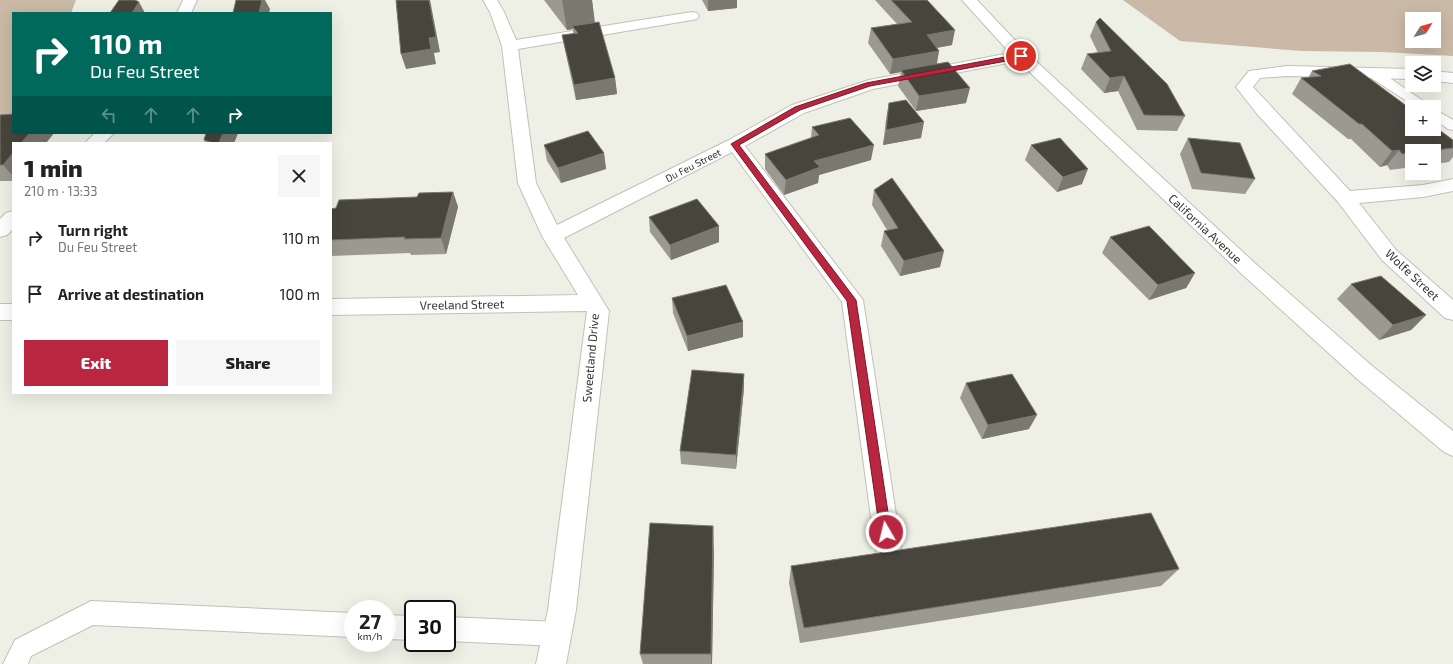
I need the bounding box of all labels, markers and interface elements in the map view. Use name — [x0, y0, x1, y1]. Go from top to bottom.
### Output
north arrow — [1405, 12, 1441, 48]
map controls — [1405, 12, 1441, 180]
text: 110 m — [90, 26, 163, 60]
icon: right — [24, 28, 76, 80]
pin — [1004, 39, 1038, 73]
icon: arrive — [1010, 45, 1032, 67]
button: layers — [1405, 56, 1441, 92]
text: Du Feu Street — [90, 60, 200, 82]
button: + — [1405, 100, 1441, 136]
icon: left — [98, 104, 120, 126]
icon: ahead — [140, 104, 162, 126]
icon: ahead — [182, 104, 204, 126]
icon: right — [224, 104, 246, 126]
button: − — [1405, 144, 1441, 180]
street label: Du Feu Street — [663, 146, 723, 184]
text: 1 min — [24, 153, 83, 182]
button: close — [278, 155, 320, 197]
text: 210 m · 13:33 — [24, 183, 97, 199]
street label: California Avenue — [1166, 191, 1245, 266]
text: Turn right — [58, 221, 128, 239]
icon: right — [24, 227, 46, 249]
text: 110 m — [283, 229, 320, 247]
text: Du Feu Street — [58, 239, 137, 255]
street label: Wolfe Street — [1383, 246, 1443, 303]
icon: arrive — [24, 283, 46, 305]
text: Arrive at destination — [58, 285, 204, 303]
text: 100 m — [279, 285, 320, 303]
street label: Vreeland Street — [420, 296, 505, 312]
street label: Sweetland Drive — [579, 313, 601, 403]
button: Exit — [24, 340, 168, 386]
button: Share — [176, 340, 320, 386]
position arrow — [865, 511, 907, 553]
speed limit sign: 30 — [404, 600, 456, 652]
text: 27 — [359, 609, 381, 633]
text: km/h — [358, 630, 382, 642]

